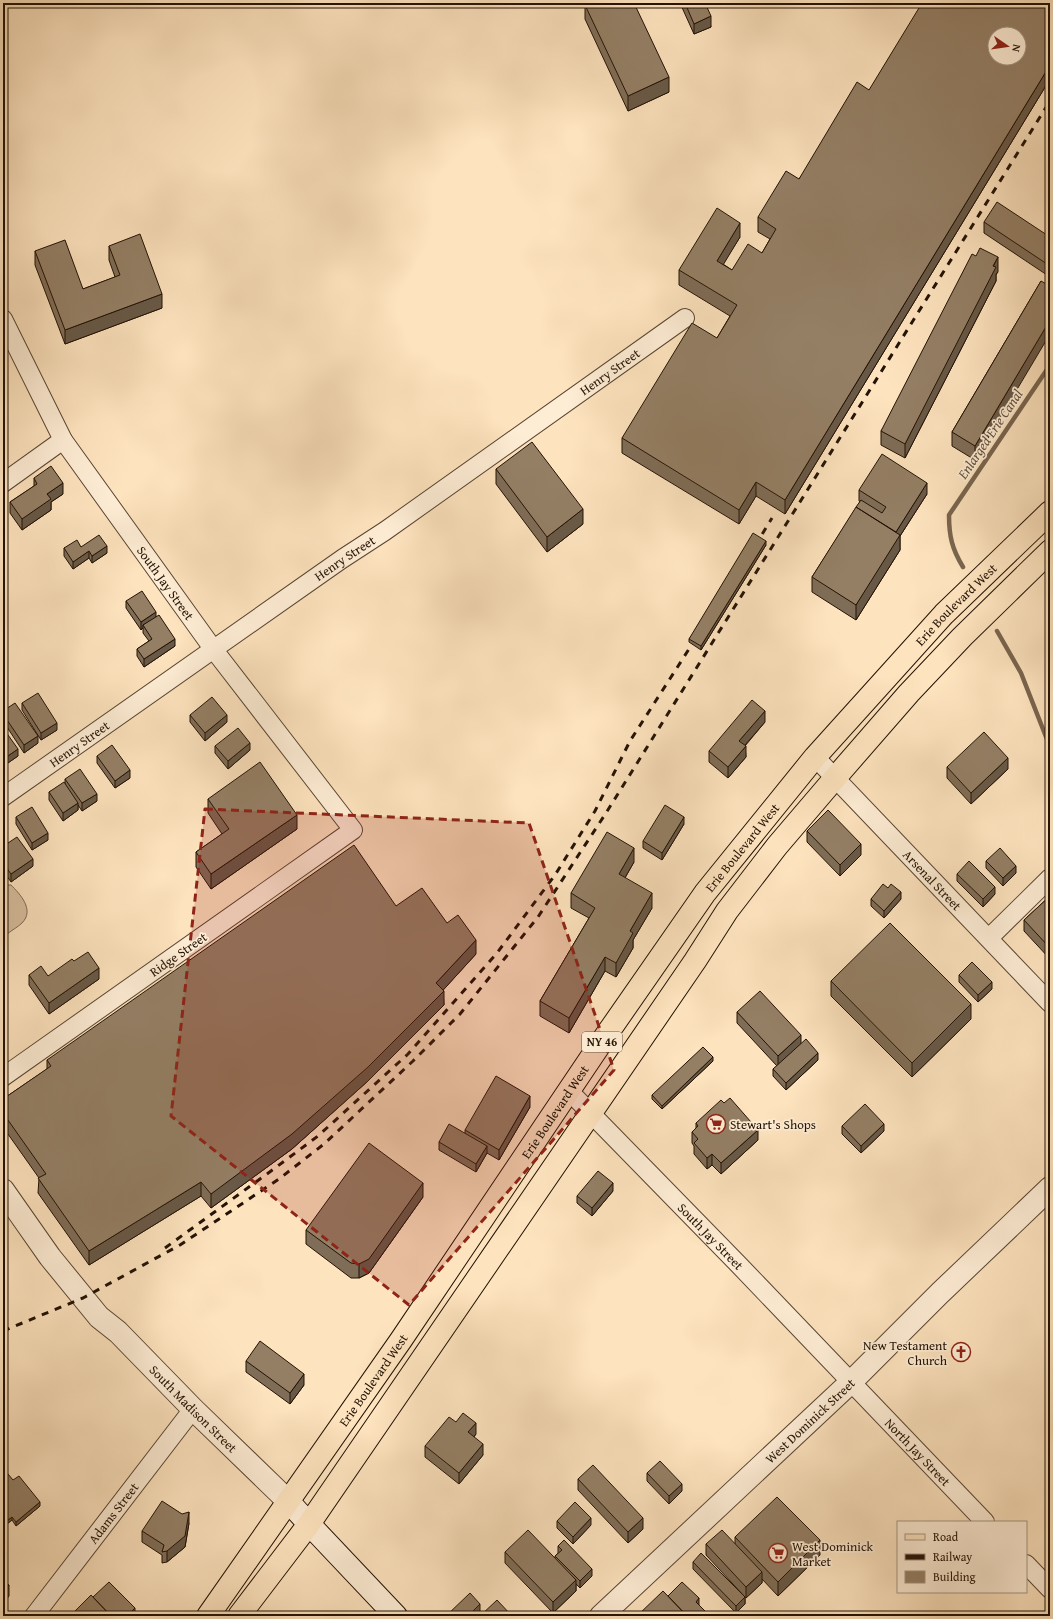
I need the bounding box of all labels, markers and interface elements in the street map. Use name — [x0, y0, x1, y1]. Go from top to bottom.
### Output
north arrow — [987, 26, 1027, 66]
text: N — [1008, 43, 1025, 54]
street label: Henry Street — [576, 344, 644, 400]
water label: Enlarged Erie Canal — [952, 385, 1028, 484]
street label: Henry Street — [311, 531, 379, 586]
street label: South Jay Street — [132, 542, 199, 624]
street label: Erie Boulevard West — [911, 559, 1001, 650]
street label: Henry Street — [45, 716, 114, 772]
street label: Erie Boulevard West — [701, 799, 784, 896]
street label: Arsenal Street — [898, 846, 966, 915]
street label: Ridge Street — [146, 927, 211, 981]
road number: NY 46 — [582, 1032, 622, 1052]
street label: Erie Boulevard West — [517, 1061, 594, 1163]
supermarket icon: Stewart's Shops — [705, 1113, 727, 1135]
place label: Stewart's Shops — [730, 1115, 816, 1134]
street label: South Jay Street — [673, 1199, 748, 1275]
street label: Erie Boulevard West — [334, 1330, 413, 1430]
place label: New Testament Church — [863, 1336, 948, 1370]
church icon: New Testament Church — [950, 1341, 972, 1363]
street label: South Madison Street — [145, 1361, 242, 1457]
street label: West Dominick Street — [761, 1374, 860, 1468]
street label: North Jay Street — [880, 1414, 955, 1491]
street label: Adams Street — [84, 1478, 143, 1548]
legend — [897, 1521, 1027, 1593]
text: Road — [933, 1528, 959, 1545]
place label: West Dominick Market — [792, 1537, 874, 1571]
supermarket icon: West Dominick Market — [767, 1542, 789, 1564]
text: Railway — [933, 1548, 972, 1565]
text: Building — [933, 1568, 976, 1585]

